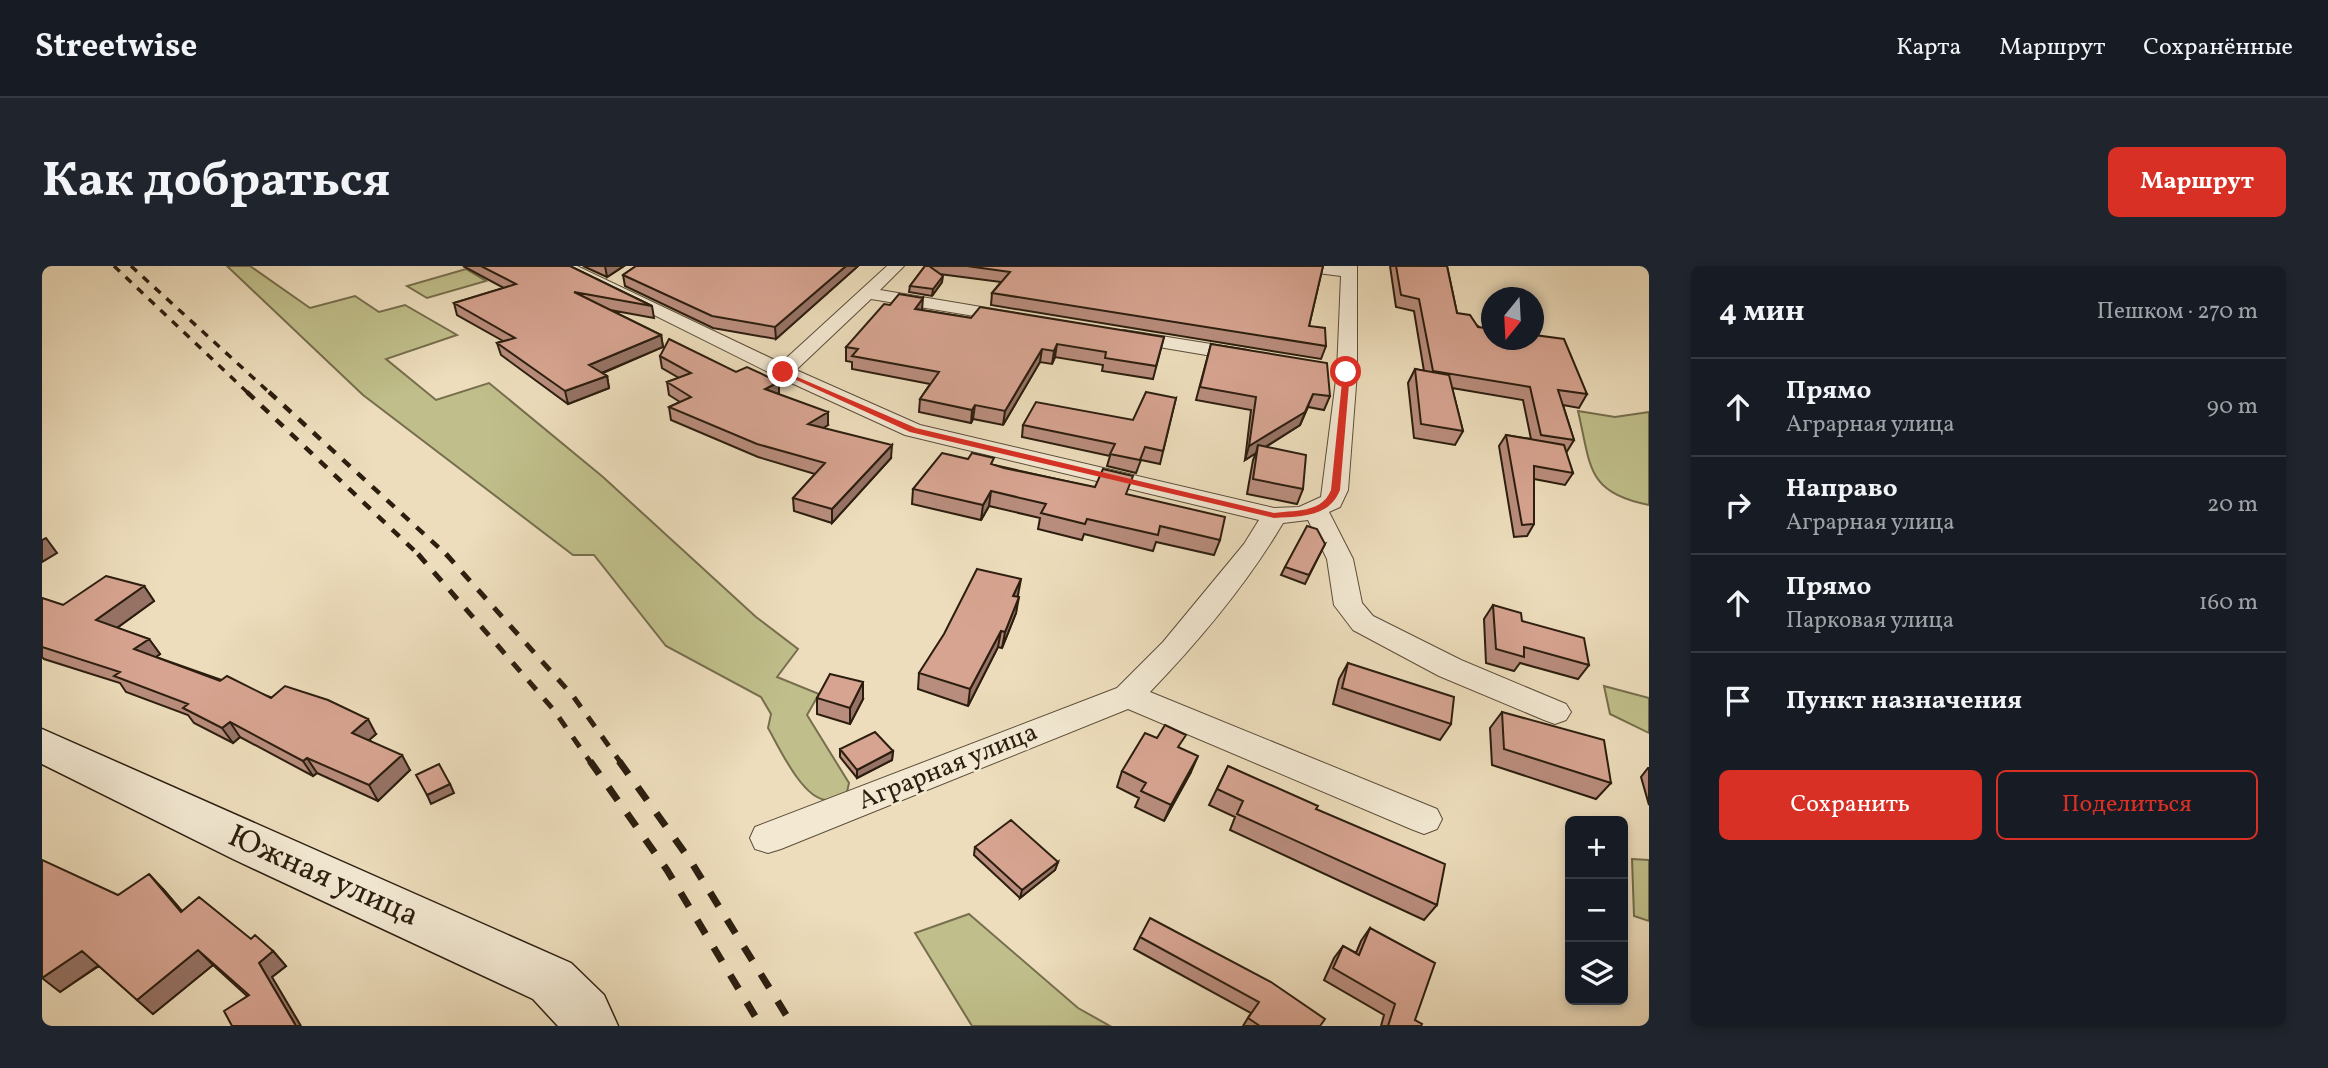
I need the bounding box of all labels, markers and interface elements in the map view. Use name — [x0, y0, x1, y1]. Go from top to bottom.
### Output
text: Streetwise — [35, 25, 197, 71]
text: Карта — [1896, 31, 1961, 65]
text: Маршрут — [1999, 31, 2105, 65]
text: Сохранённые — [2143, 31, 2293, 65]
button: Маршрут — [2108, 147, 2286, 217]
text: Как добраться — [42, 148, 390, 217]
north arrow — [1481, 287, 1544, 350]
text: 4 мин — [1719, 291, 1804, 333]
text: Пешком · 270 m — [2097, 296, 2258, 328]
route end — [767, 356, 798, 387]
route start — [1330, 356, 1361, 387]
text: Прямо — [1786, 373, 1871, 409]
icon: ahead — [1719, 388, 1757, 426]
text: 90 m — [2207, 391, 2258, 423]
text: Аграрная улица — [1786, 409, 1955, 441]
text: Направо — [1786, 471, 1898, 507]
icon: right — [1719, 486, 1757, 524]
text: 20 m — [2207, 489, 2258, 521]
text: Аграрная улица — [1786, 507, 1955, 539]
text: Прямо — [1786, 569, 1871, 605]
icon: ahead — [1719, 584, 1757, 622]
text: 160 m — [2199, 587, 2258, 619]
text: Парковая улица — [1786, 605, 1954, 637]
icon: arrive — [1719, 682, 1757, 720]
text: Пункт назначения — [1786, 683, 2022, 719]
street label: Аграрная улица — [853, 715, 1043, 819]
button: Сохранить — [1719, 770, 1982, 840]
button: Поделиться — [1996, 770, 2258, 840]
street label: Южная улица — [221, 815, 425, 939]
map controls — [1565, 816, 1628, 1005]
button: + — [1565, 816, 1628, 879]
button: − — [1565, 879, 1628, 942]
button: layers — [1565, 942, 1628, 1005]

